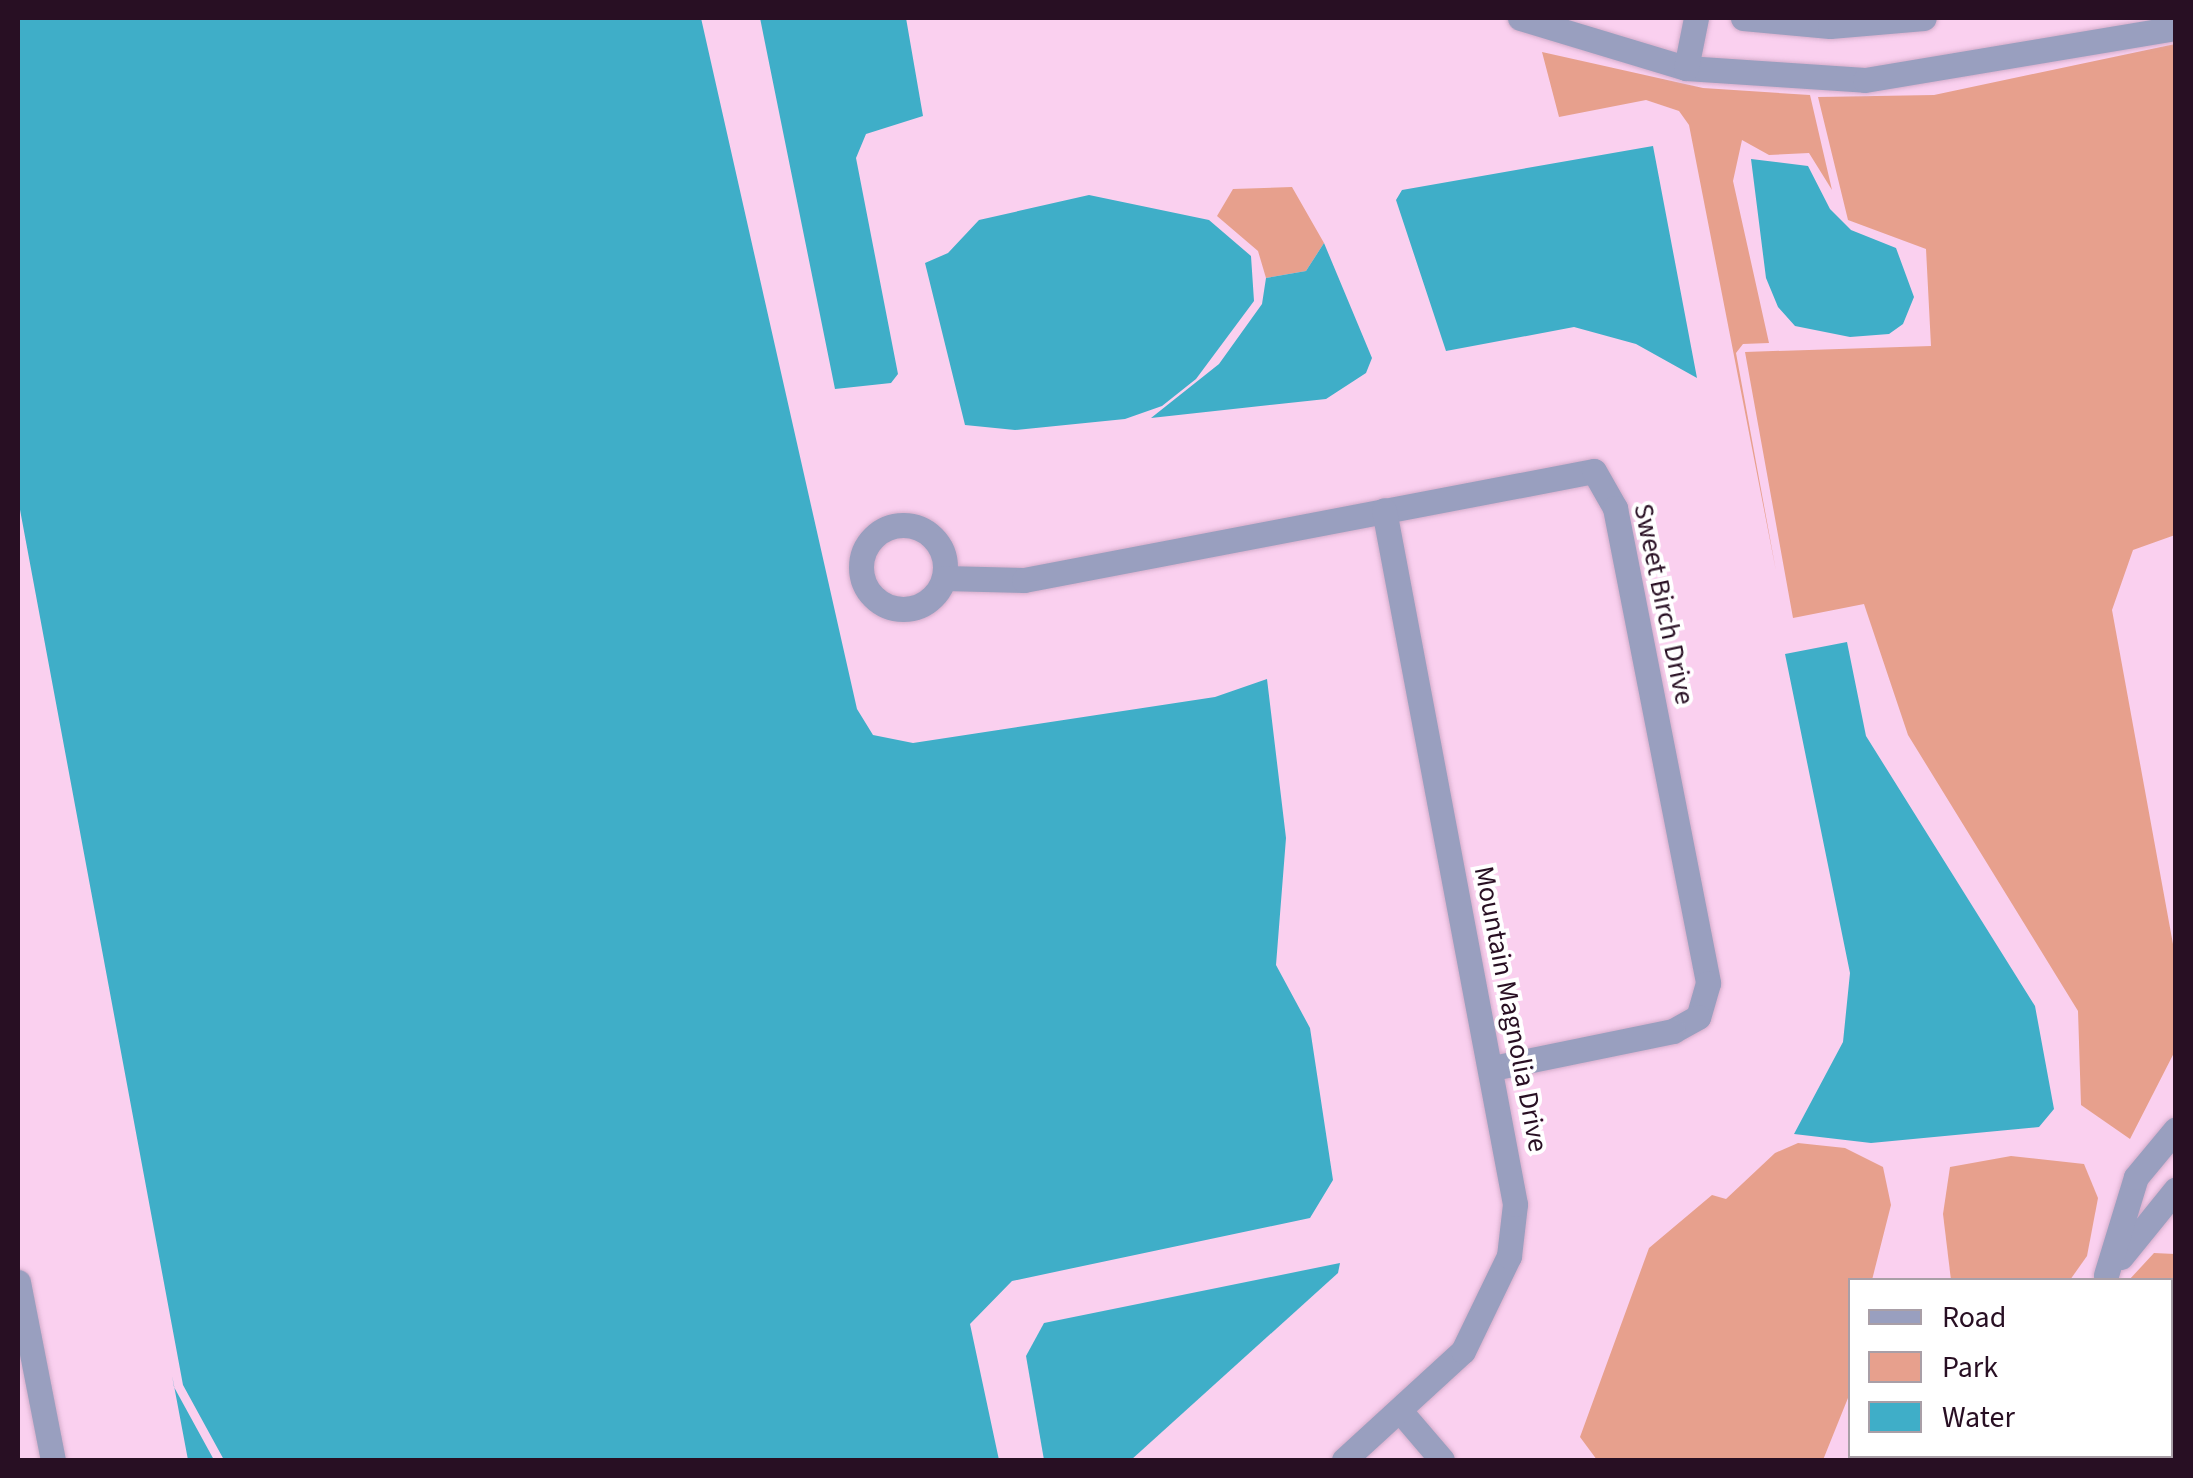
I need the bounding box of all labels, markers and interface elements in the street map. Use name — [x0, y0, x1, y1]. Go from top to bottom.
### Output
street label: Sweet Birch Drive — [1626, 500, 1702, 708]
street label: Mountain Magnolia Drive — [1467, 863, 1555, 1155]
legend — [1848, 1278, 2173, 1458]
text: Road — [1942, 1296, 2006, 1339]
text: Park — [1942, 1346, 1998, 1389]
text: Water — [1942, 1396, 2015, 1439]

